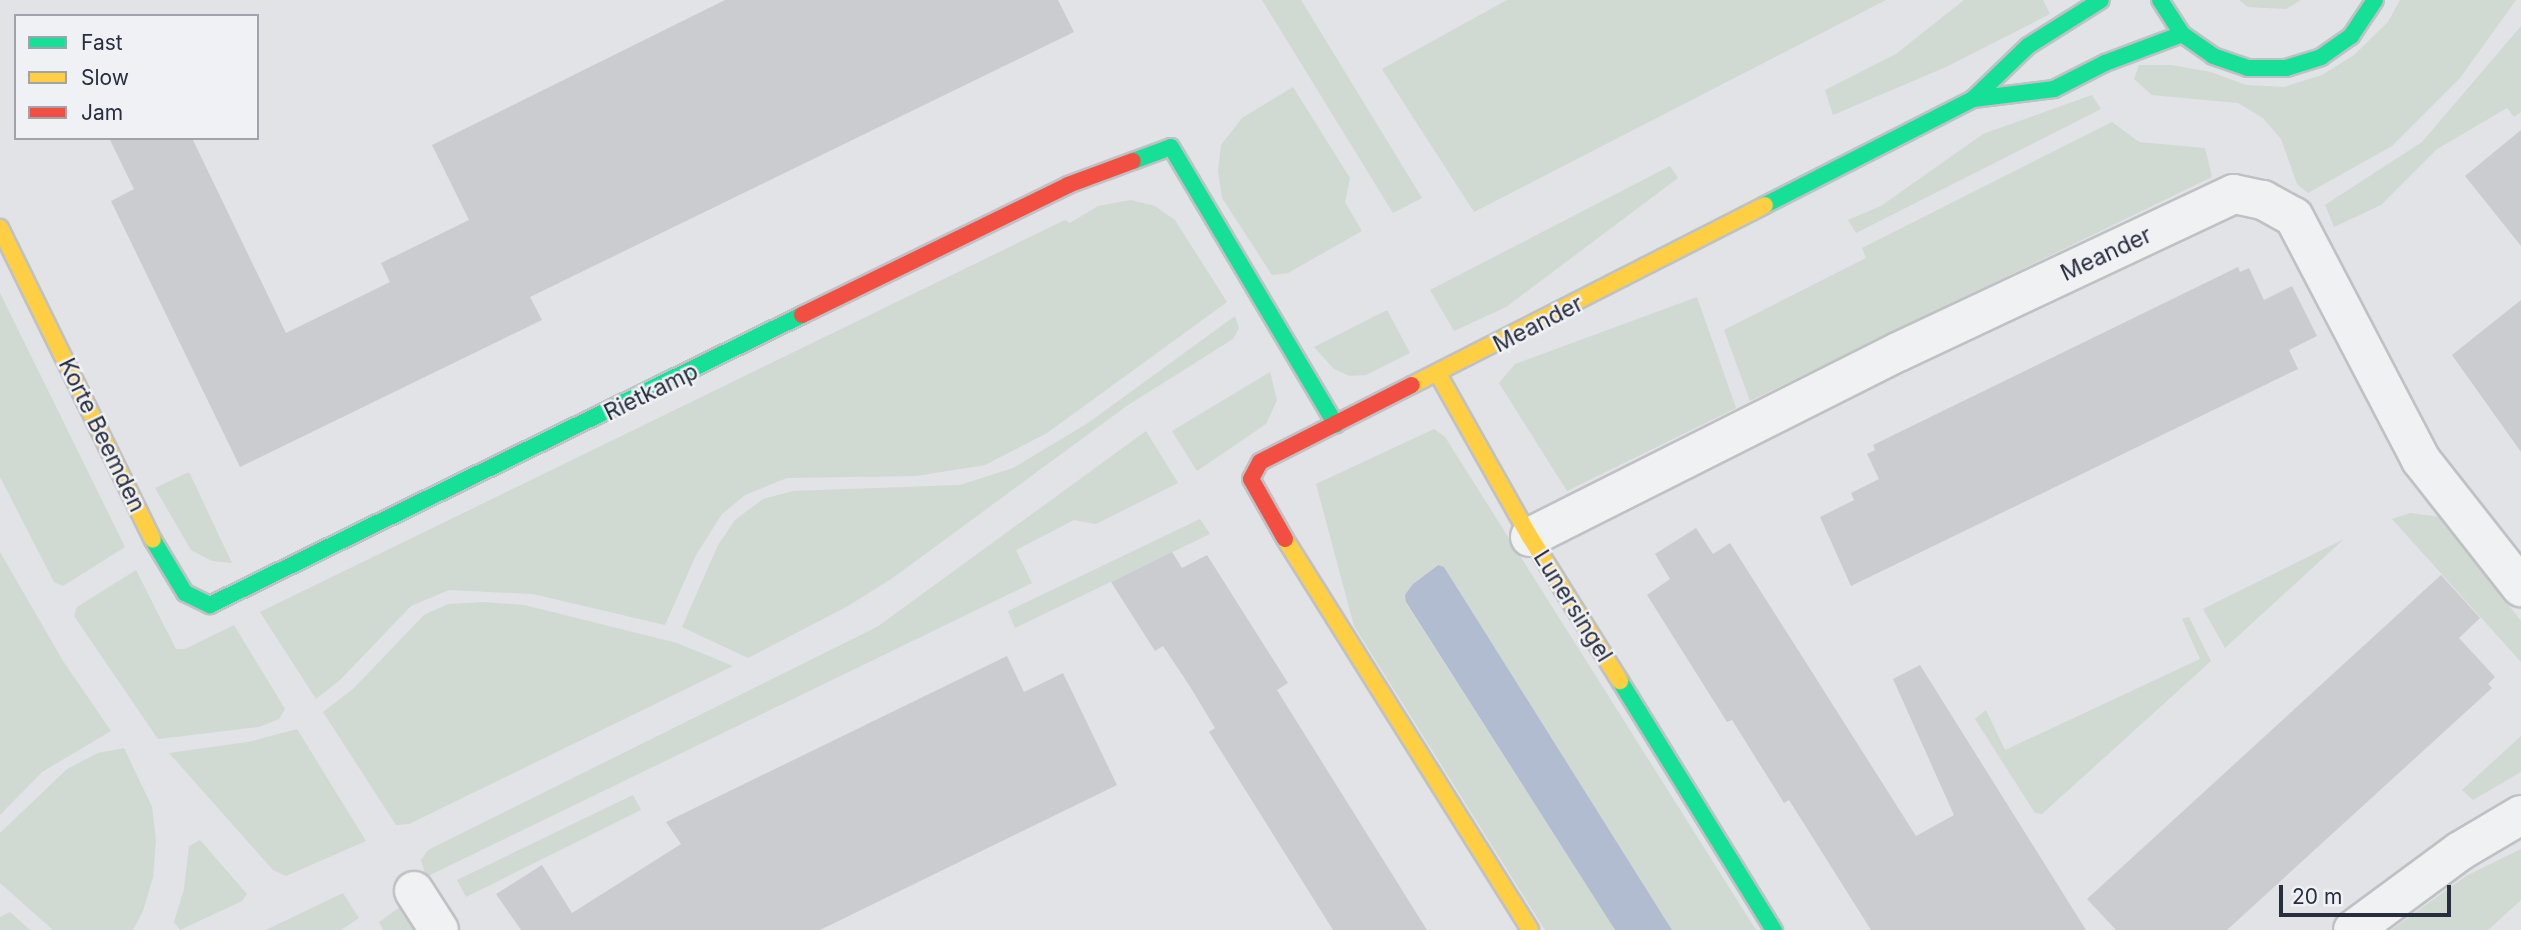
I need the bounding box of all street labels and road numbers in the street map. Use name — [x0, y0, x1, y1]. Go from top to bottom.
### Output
street label: Meander — [2056, 221, 2156, 287]
street label: Meander — [1488, 290, 1588, 358]
street label: Korte Beemden — [53, 354, 151, 516]
street label: Rietkamp — [600, 357, 702, 427]
street label: Lunersingel — [1528, 545, 1618, 667]

